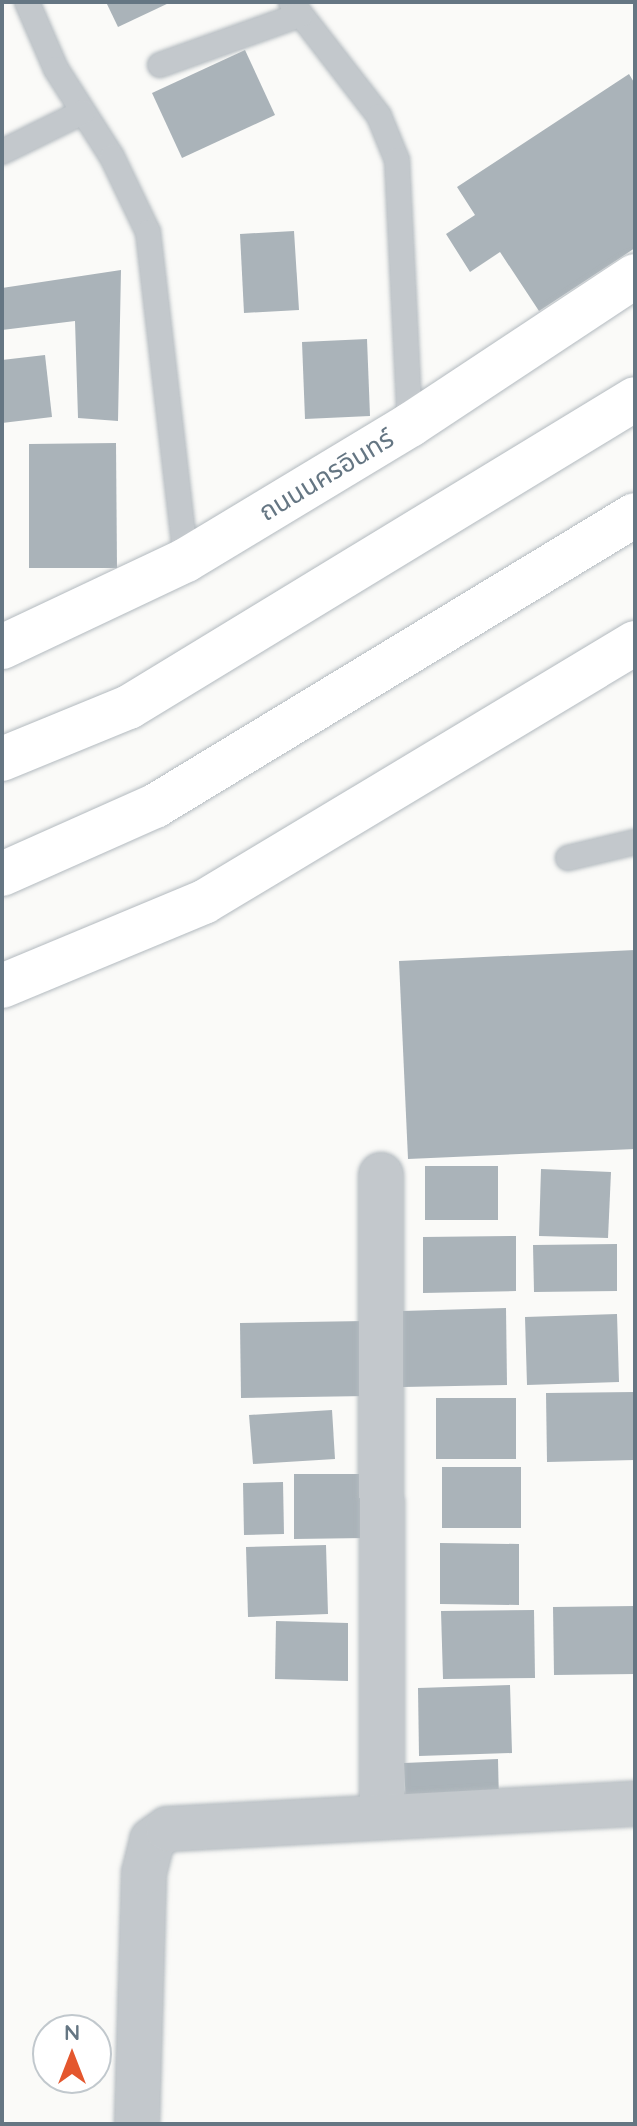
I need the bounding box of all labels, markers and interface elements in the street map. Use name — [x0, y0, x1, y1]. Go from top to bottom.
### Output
street label: ถนนนครอินทร์ — [253, 423, 399, 527]
north arrow — [32, 2014, 112, 2094]
text: N — [64, 2018, 80, 2046]

